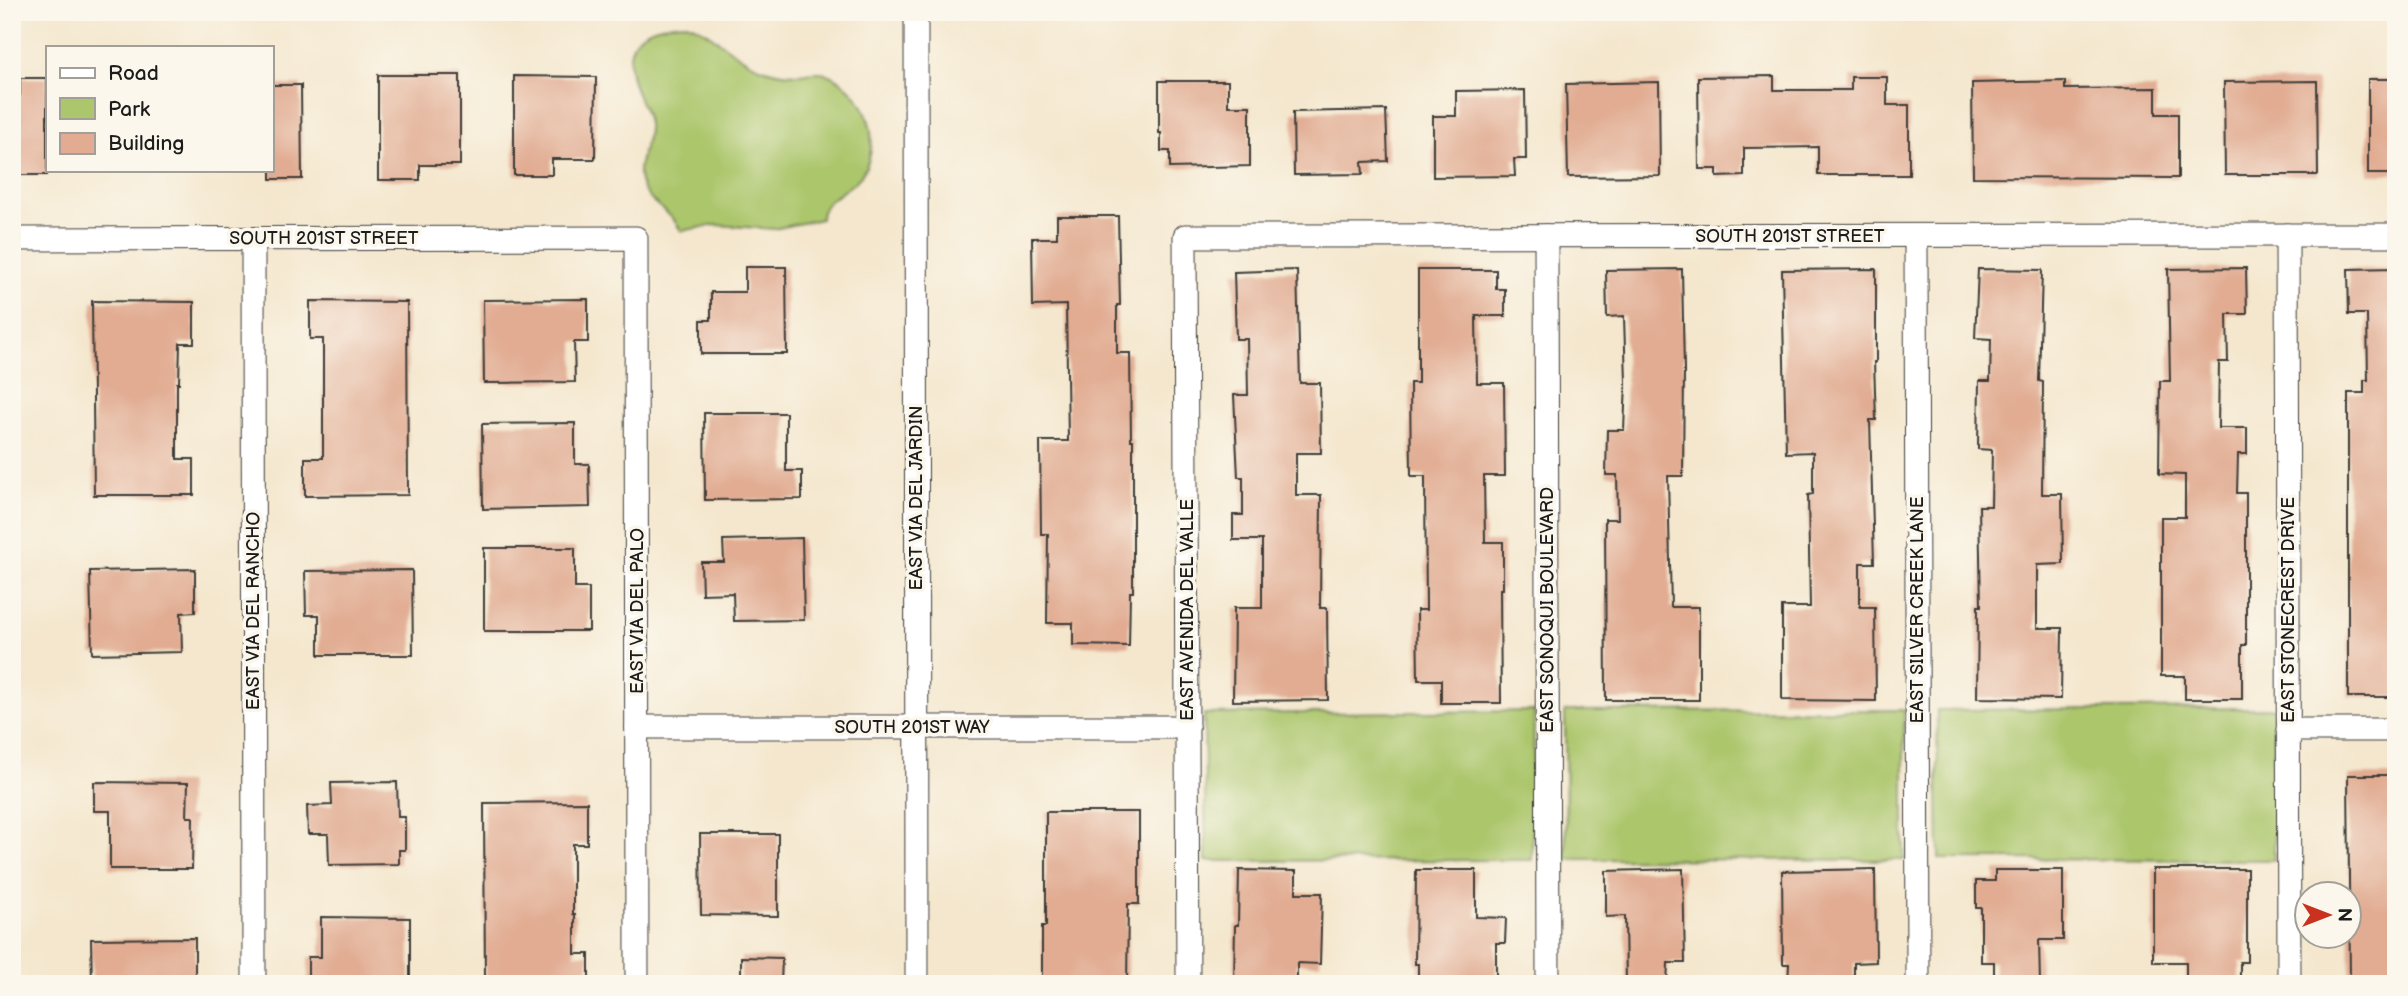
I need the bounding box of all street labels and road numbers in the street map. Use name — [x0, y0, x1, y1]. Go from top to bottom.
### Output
street label: SOUTH 201ST STREET — [1695, 226, 1885, 247]
street label: SOUTH 201ST STREET — [229, 228, 419, 249]
street label: EAST VIA DEL JARDIN — [906, 405, 927, 591]
street label: EAST SONOQUI BOULEVARD — [1537, 487, 1558, 733]
street label: EAST SILVER CREEK LANE — [1907, 496, 1928, 724]
street label: EAST STONECREST DRIVE — [2278, 497, 2299, 723]
street label: EAST AVENIDA DEL VALLE — [1177, 499, 1198, 721]
street label: EAST VIA DEL RANCHO — [243, 512, 264, 710]
street label: EAST VIA DEL PALO — [627, 528, 648, 694]
street label: SOUTH 201ST WAY — [834, 717, 990, 738]

